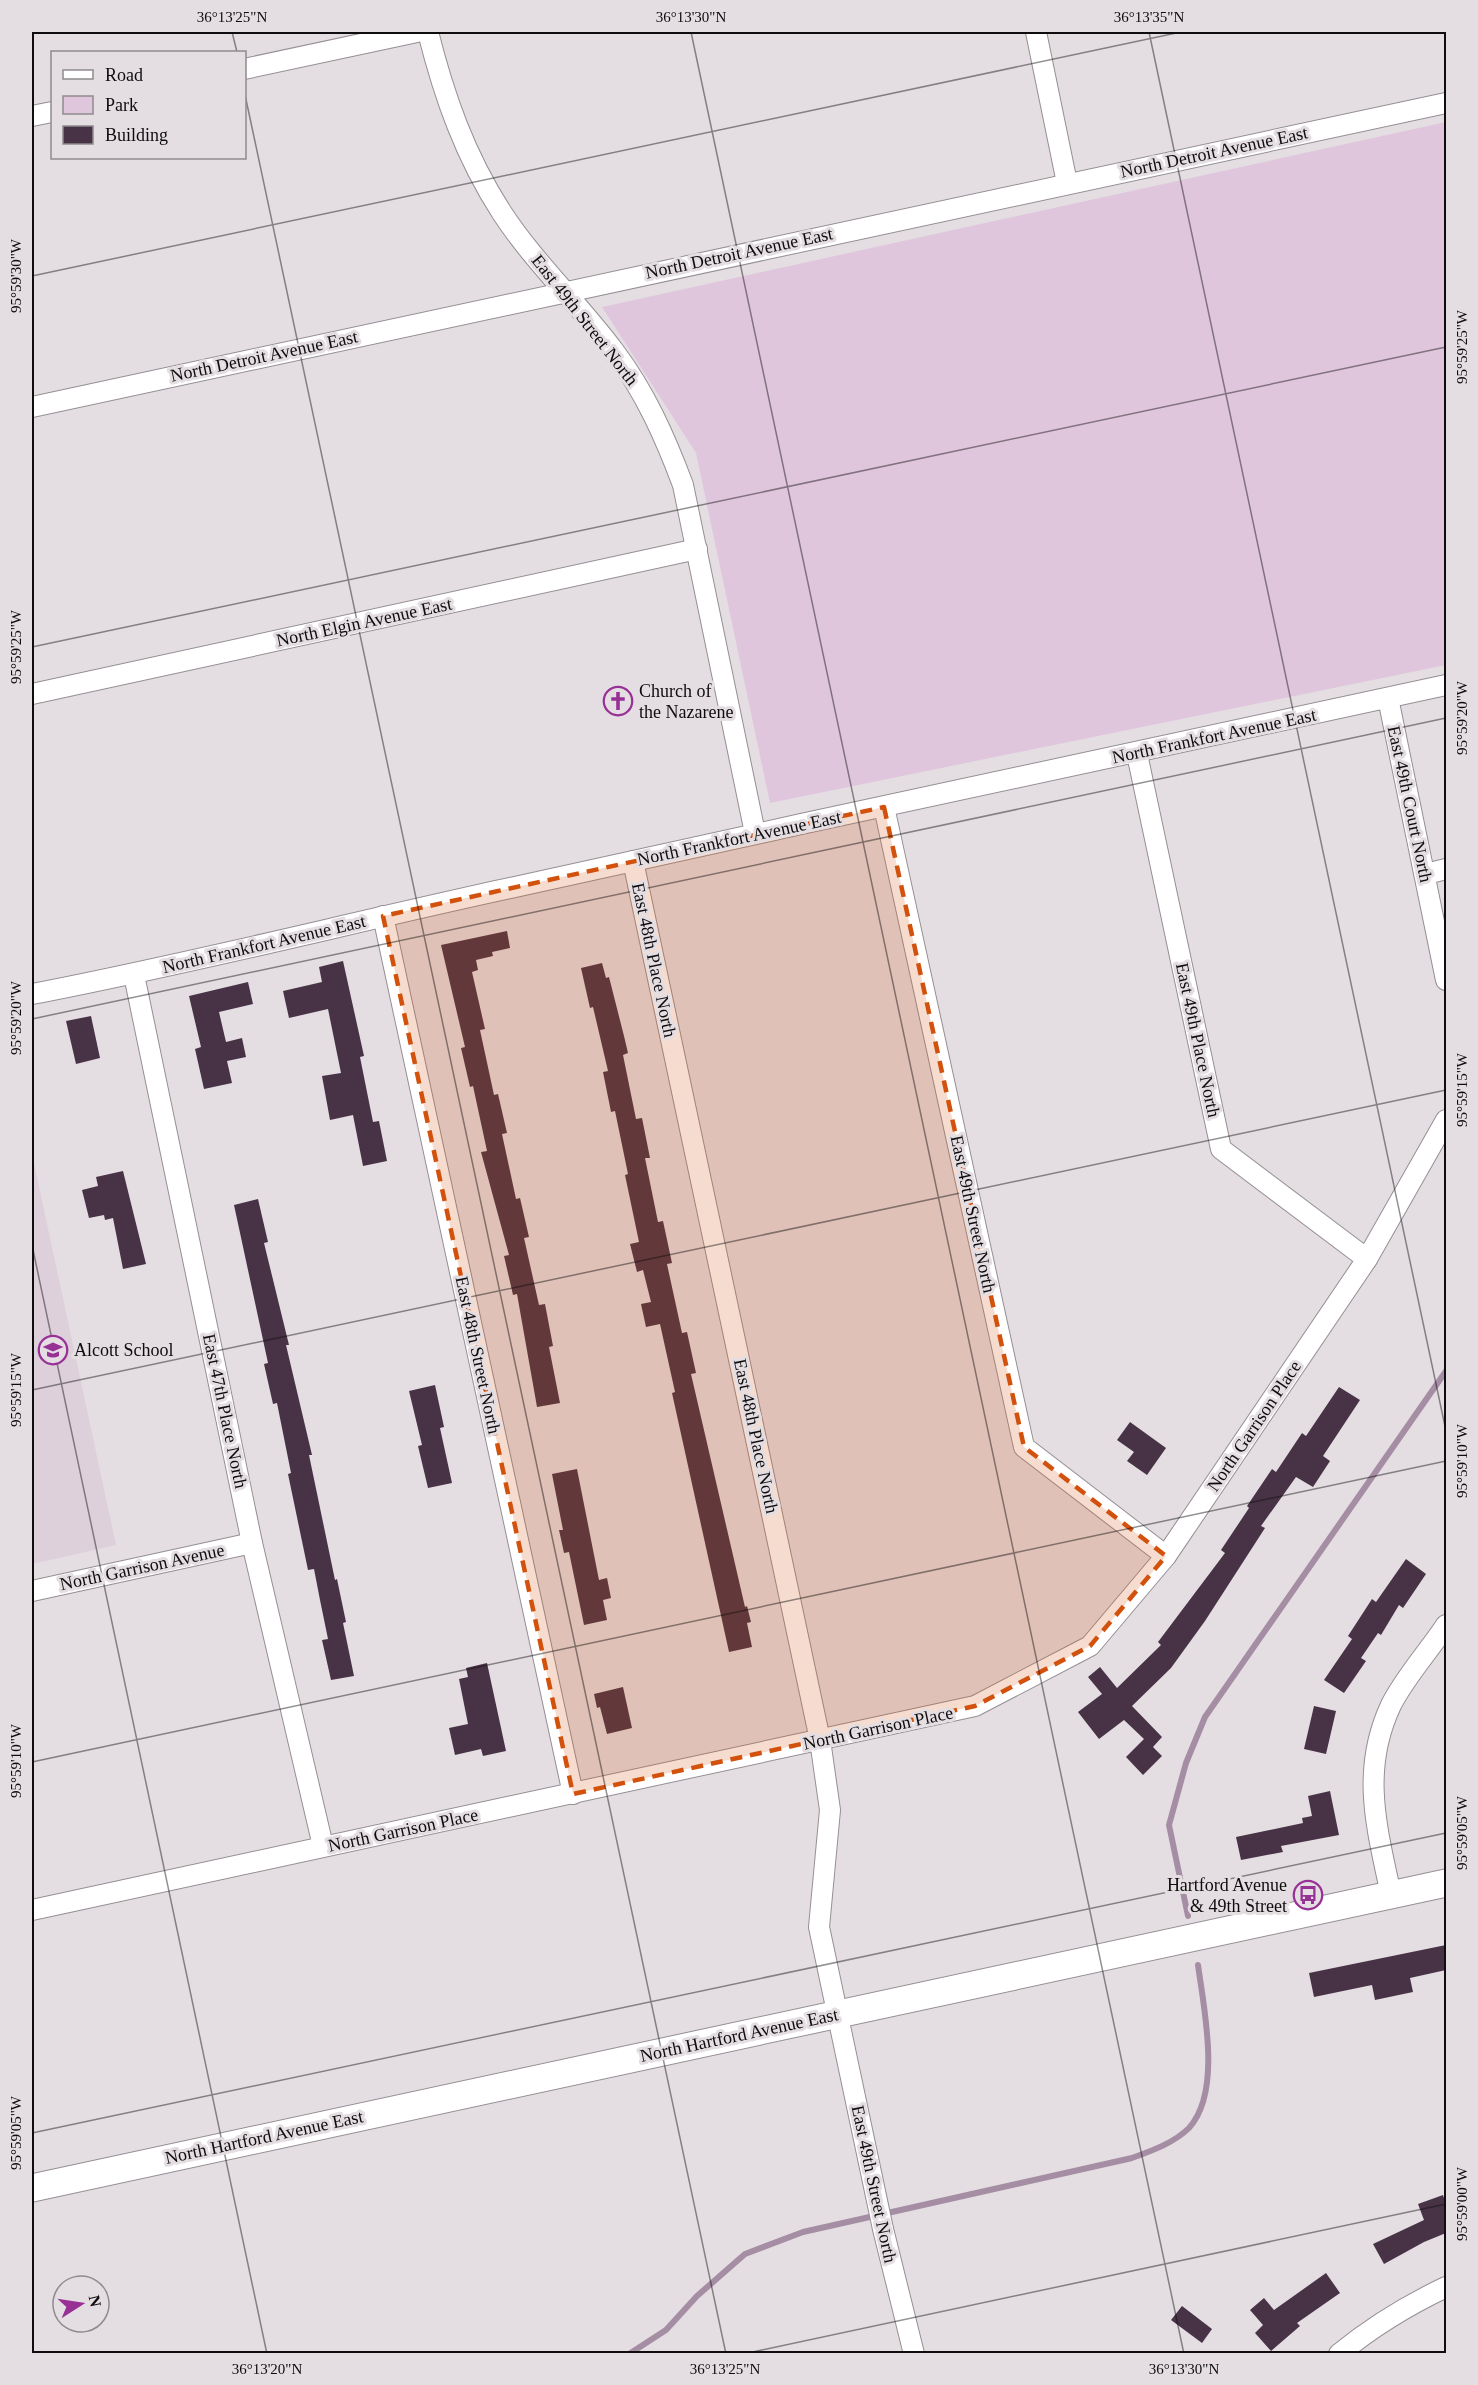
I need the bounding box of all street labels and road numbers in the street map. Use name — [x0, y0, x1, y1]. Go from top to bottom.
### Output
street label: North Detroit Avenue East — [1118, 122, 1310, 182]
street label: North Detroit Avenue East — [643, 223, 835, 283]
street label: East 49th Street North — [528, 251, 642, 389]
street label: North Detroit Avenue East — [168, 326, 360, 386]
street label: North Elgin Avenue East — [274, 594, 454, 650]
street label: North Frankfort Avenue East — [1110, 705, 1318, 767]
street label: East 49th Court North — [1384, 724, 1436, 884]
street label: North Frankfort Avenue East — [635, 807, 843, 869]
street label: East 48th Place North — [628, 881, 680, 1039]
street label: North Frankfort Avenue East — [160, 911, 368, 977]
street label: East 49th Place North — [1172, 961, 1224, 1119]
street label: East 49th Street North — [947, 1133, 999, 1295]
street label: East 48th Street North — [452, 1274, 504, 1436]
street label: East 47th Place North — [199, 1332, 251, 1490]
street label: East 48th Place North — [730, 1357, 782, 1515]
street label: North Garrison Place — [1203, 1357, 1305, 1495]
street label: North Garrison Avenue — [58, 1540, 226, 1594]
street label: North Garrison Place — [801, 1702, 955, 1754]
street label: North Garrison Place — [326, 1804, 480, 1856]
street label: North Hartford Avenue East — [638, 2004, 840, 2066]
street label: East 49th Street North — [848, 2103, 900, 2265]
street label: North Hartford Avenue East — [163, 2106, 365, 2168]

